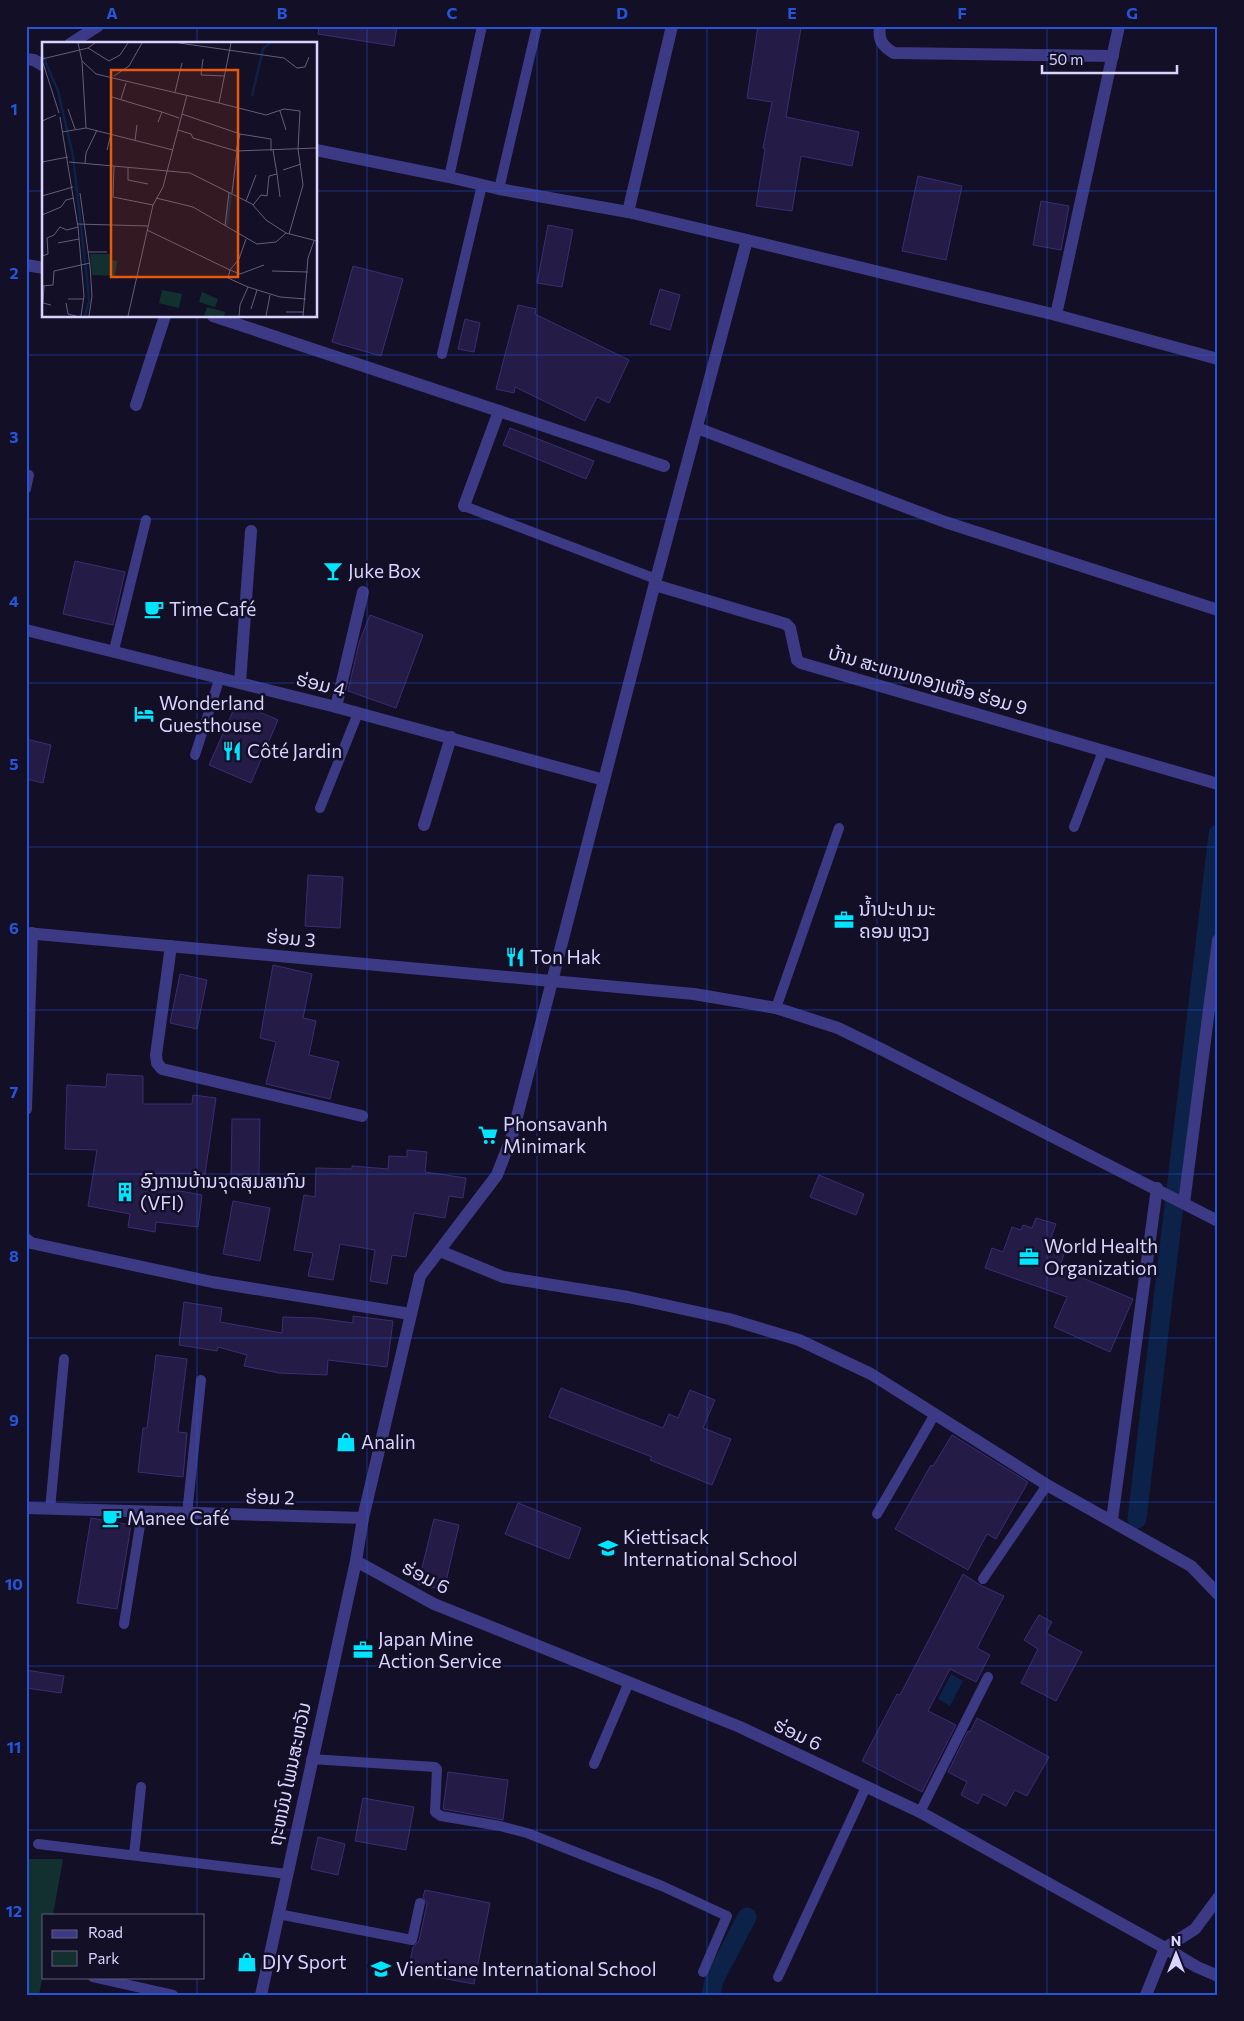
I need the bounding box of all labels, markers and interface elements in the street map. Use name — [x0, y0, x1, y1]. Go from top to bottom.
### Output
text: A — [106, 3, 118, 22]
text: B — [277, 3, 288, 22]
text: C — [447, 3, 458, 22]
text: D — [616, 3, 628, 22]
text: E — [787, 3, 797, 22]
text: F — [957, 3, 967, 22]
text: G — [1126, 3, 1138, 22]
inset map — [42, 42, 318, 318]
scale bar — [1042, 42, 1176, 74]
text: 50 m — [1049, 50, 1083, 68]
text: 1 — [10, 99, 18, 118]
text: 2 — [9, 263, 19, 282]
text: 3 — [9, 427, 19, 446]
place label: Juke Box — [348, 559, 421, 582]
bar icon: Juke Box — [322, 560, 344, 582]
text: 4 — [9, 591, 19, 610]
place label: Time Café — [169, 597, 256, 620]
cafe icon: Time Café — [143, 598, 165, 620]
street label: ບ້ານ ສະພານທອງເໜືອ ຮ່ອມ 9 — [826, 640, 1030, 719]
street label: ຮ່ອມ 4 — [294, 666, 348, 701]
place label: Wonderland Guesthouse — [159, 691, 265, 736]
hotel icon: Wonderland Guesthouse — [133, 703, 155, 725]
place label: Côté Jardin — [247, 739, 342, 762]
restaurant icon: Côté Jardin — [221, 740, 243, 762]
text: 5 — [9, 754, 19, 773]
place label: ນ້ຳປະປາ ມະ ຄອນ ຫຼວງ — [859, 895, 936, 942]
office icon: ນ້ຳປະປາ ມະ ຄອນ ຫຼວງ — [833, 909, 855, 931]
text: 6 — [9, 918, 19, 937]
street label: ຮ່ອມ 3 — [265, 924, 317, 951]
place label: Ton Hak — [530, 945, 601, 968]
restaurant icon: Ton Hak — [504, 946, 526, 968]
text: 7 — [10, 1082, 19, 1101]
place label: Phonsavanh Minimark — [503, 1112, 608, 1157]
supermarket icon: Phonsavanh Minimark — [477, 1124, 499, 1146]
place label: ອົງການບ້ານຈຸດສຸມສາກົນ (VFI) — [140, 1169, 306, 1214]
building icon: ອົງການບ້ານຈຸດສຸມສາກົນ (VFI) — [114, 1181, 136, 1203]
place label: World Health Organization — [1044, 1234, 1158, 1279]
text: 8 — [9, 1246, 19, 1265]
office icon: World Health Organization — [1018, 1246, 1040, 1268]
text: 9 — [9, 1410, 19, 1429]
place label: Analin — [361, 1430, 416, 1453]
shop icon: Analin — [335, 1431, 357, 1453]
street label: ຮ່ອມ 2 — [245, 1485, 295, 1508]
place label: Manee Café — [127, 1506, 230, 1529]
cafe icon: Manee Café — [101, 1507, 123, 1529]
place label: Kiettisack International School — [623, 1525, 798, 1570]
school or university icon: Kiettisack International School — [597, 1537, 619, 1559]
street label: ຮ່ອມ 6 — [399, 1555, 454, 1598]
text: 10 — [5, 1574, 23, 1593]
place label: Japan Mine Action Service — [378, 1627, 501, 1672]
office icon: Japan Mine Action Service — [352, 1639, 374, 1661]
street label: ຖະຫນົນ ໂພນສະຫວັນ — [262, 1700, 315, 1848]
street label: ຮ່ອມ 6 — [771, 1712, 826, 1755]
text: 11 — [7, 1737, 21, 1756]
text: 12 — [6, 1901, 22, 1920]
legend — [42, 1914, 205, 1978]
text: Road — [88, 1923, 123, 1941]
north arrow — [1152, 1928, 1202, 1978]
text: N — [1171, 1932, 1181, 1949]
text: Park — [88, 1949, 119, 1967]
place label: DJY Sport — [262, 1950, 347, 1973]
shop icon: DJY Sport — [236, 1951, 258, 1973]
place label: Vientiane International School — [396, 1957, 657, 1980]
school or university icon: Vientiane International School — [370, 1958, 392, 1980]

